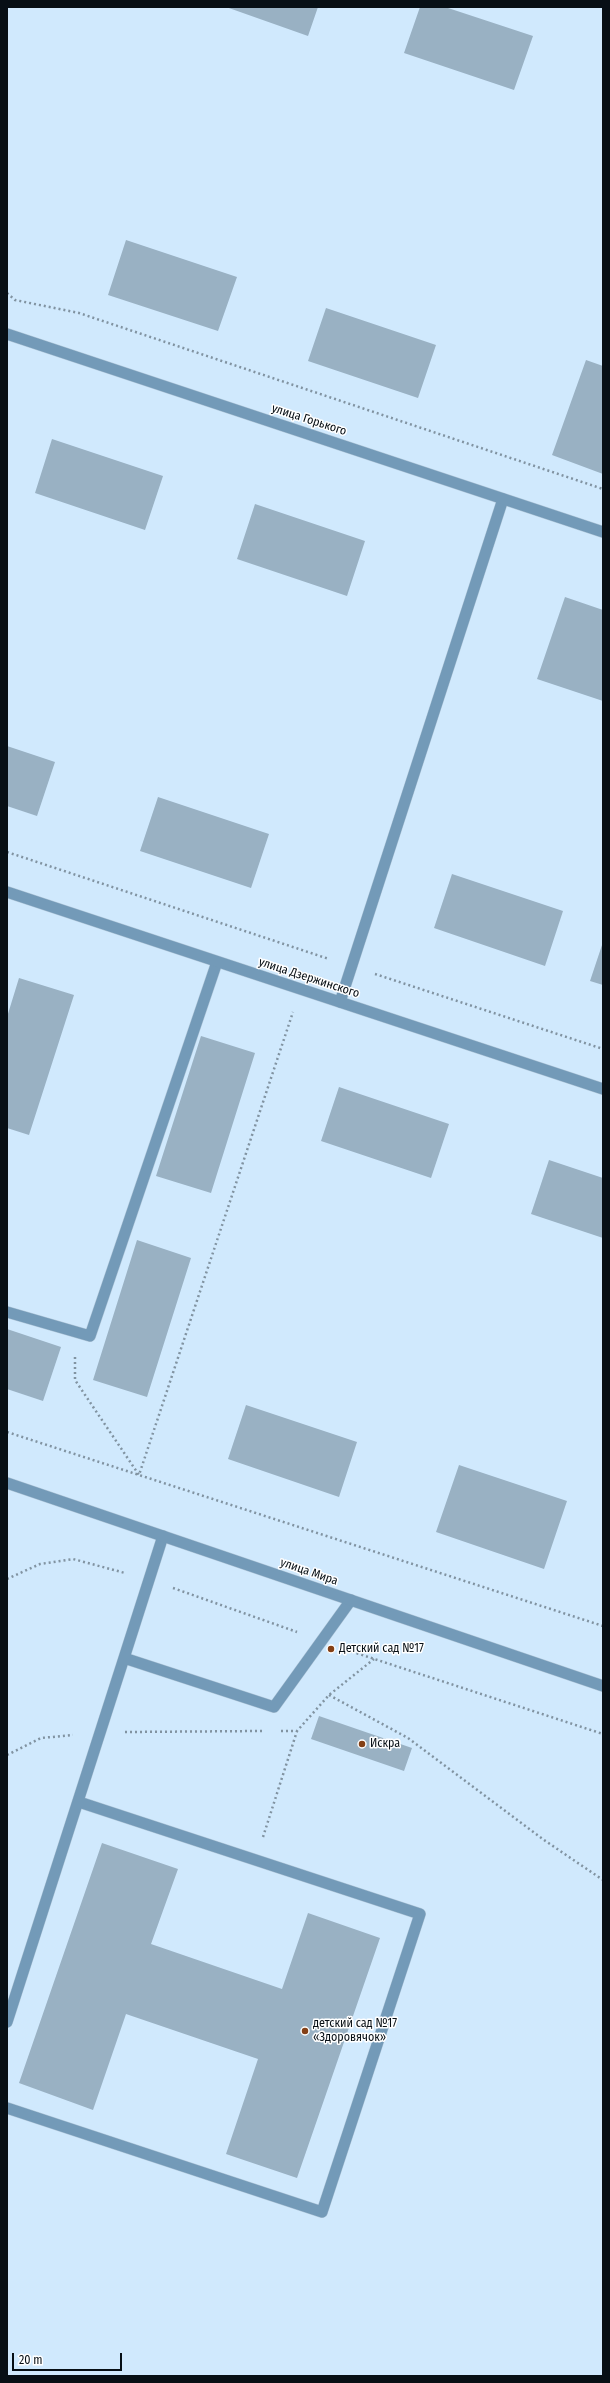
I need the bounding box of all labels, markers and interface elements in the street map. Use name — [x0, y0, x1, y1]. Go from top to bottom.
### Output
street label: улица Горького — [270, 401, 348, 439]
street label: улица Дзержинского — [257, 955, 361, 1001]
street label: улица Мира — [278, 1555, 340, 1589]
place label: Детский сад №17 — [339, 1642, 424, 1656]
marker: Детский сад №17 — [326, 1644, 336, 1654]
place label: Искра — [370, 1737, 400, 1751]
marker: Искра — [357, 1739, 367, 1749]
place label: детский сад №17 «Здоровячок» — [313, 2017, 397, 2045]
marker: детский сад №17 «Здоровячок» — [300, 2026, 310, 2036]
scale bar — [14, 2345, 124, 2371]
text: 20 m — [19, 2353, 43, 2367]

